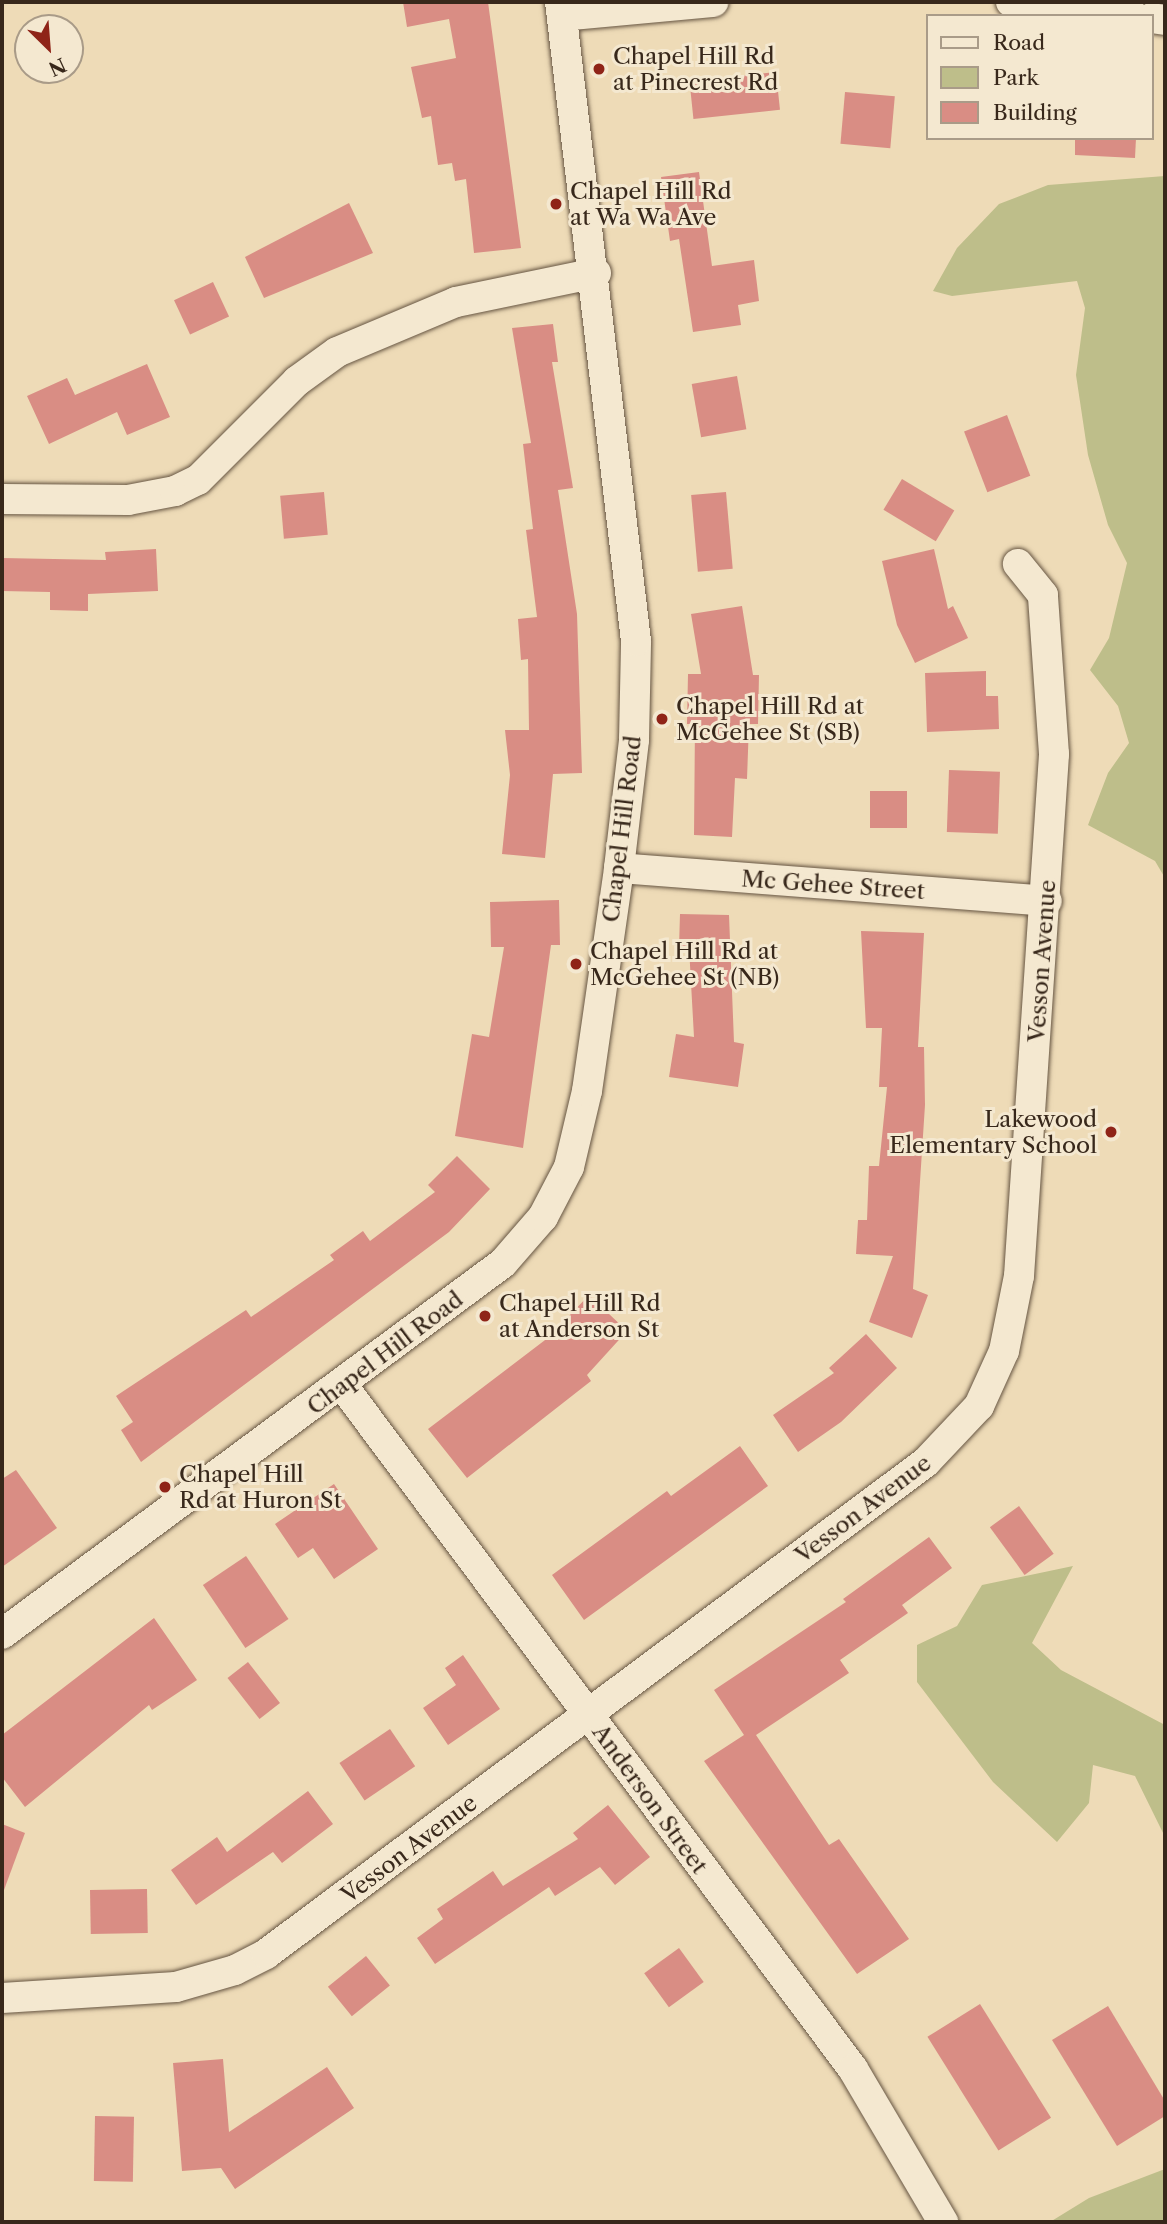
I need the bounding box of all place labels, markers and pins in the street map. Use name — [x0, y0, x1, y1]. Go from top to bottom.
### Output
place label: Chapel Hill Rd at Pinecrest Rd — [613, 42, 778, 96]
marker: Chapel Hill Rd at Pinecrest Rd — [591, 61, 607, 77]
place label: Chapel Hill Rd at Wa Wa Ave — [570, 177, 732, 231]
marker: Chapel Hill Rd at Wa Wa Ave — [548, 196, 564, 212]
place label: Chapel Hill Rd at McGehee St (SB) — [676, 692, 864, 746]
marker: Chapel Hill Rd at McGehee St (SB) — [654, 711, 670, 727]
place label: Chapel Hill Rd at McGehee St (NB) — [590, 937, 779, 991]
marker: Chapel Hill Rd at McGehee St (NB) — [568, 956, 584, 972]
place label: Lakewood Elementary School — [889, 1105, 1097, 1159]
marker: Lakewood Elementary School — [1103, 1124, 1119, 1140]
place label: Chapel Hill Rd at Anderson St — [499, 1289, 661, 1343]
marker: Chapel Hill Rd at Anderson St — [477, 1308, 493, 1324]
place label: Chapel Hill Rd at Huron St — [179, 1460, 342, 1514]
marker: Chapel Hill Rd at Huron St — [157, 1479, 173, 1495]

